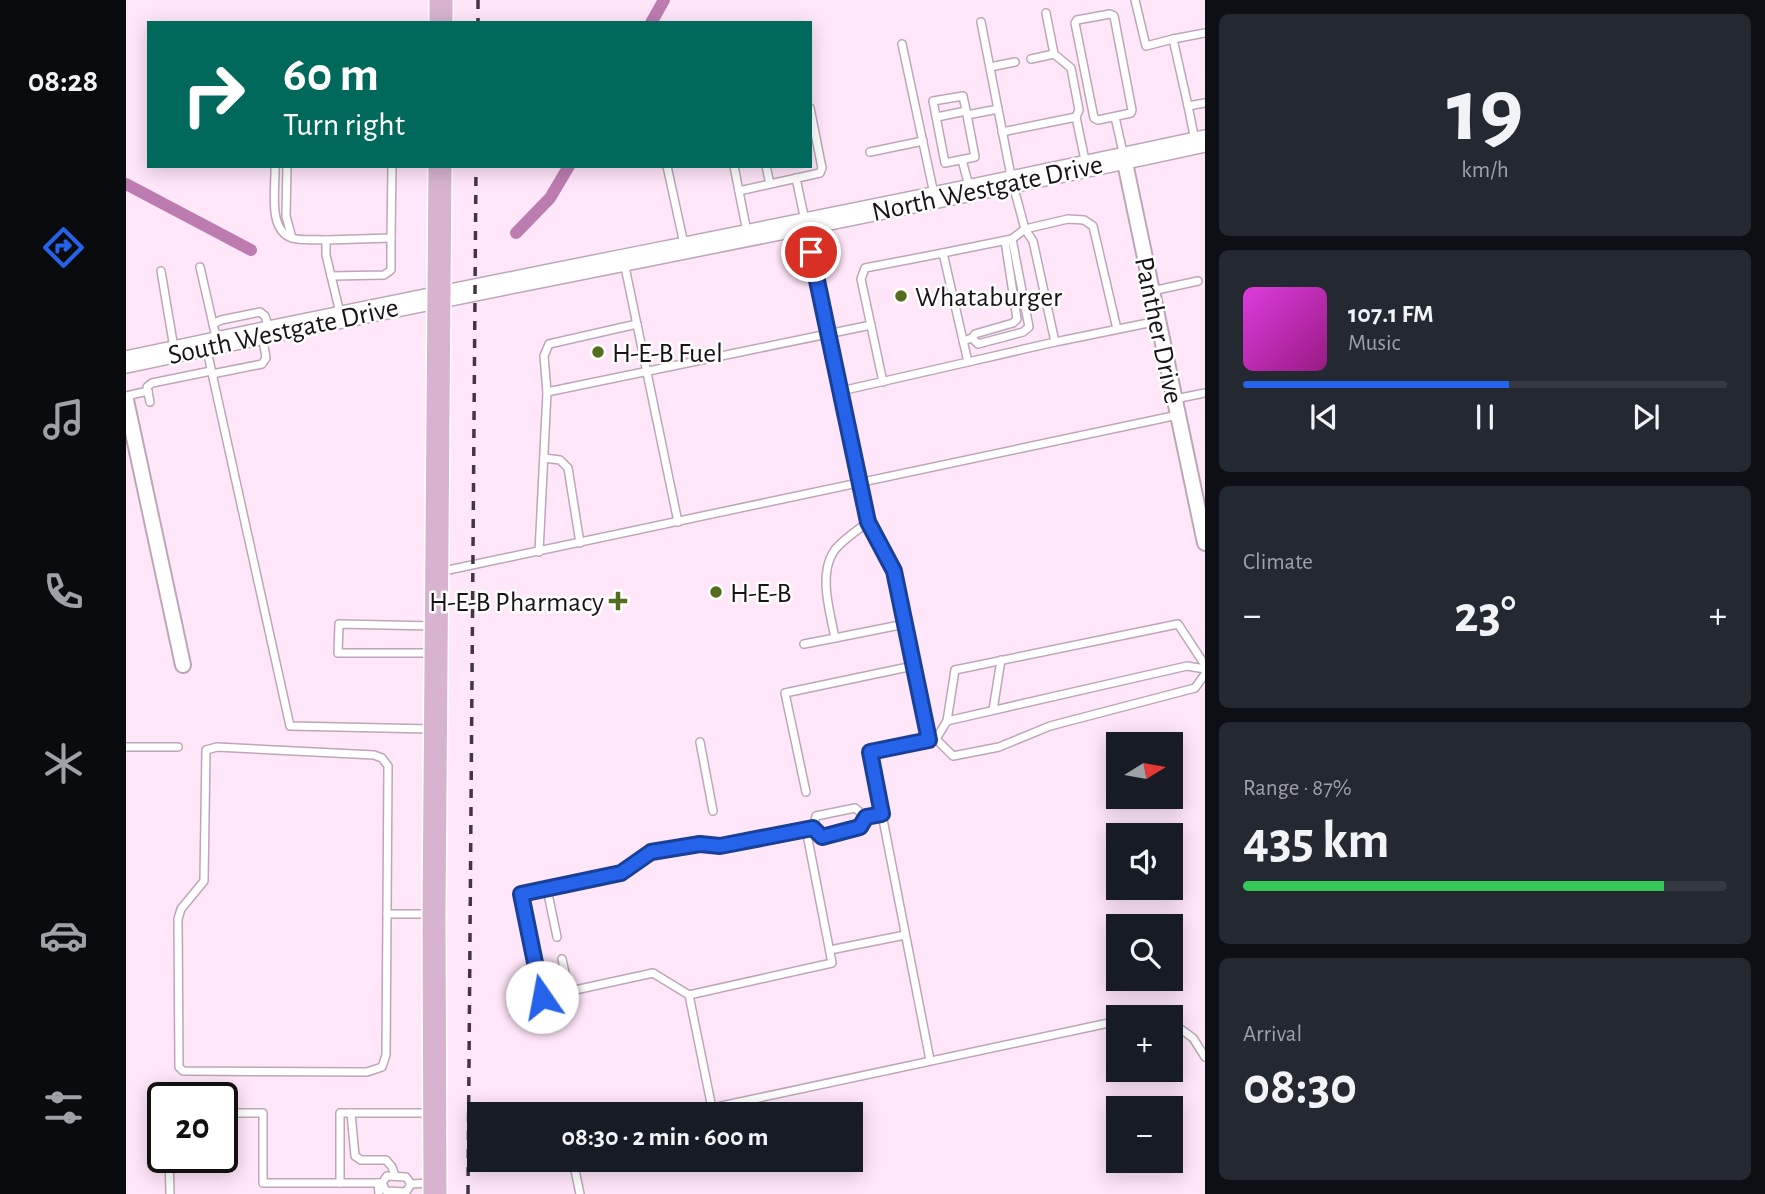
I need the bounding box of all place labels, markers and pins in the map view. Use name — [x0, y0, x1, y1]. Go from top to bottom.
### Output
pin — [781, 222, 841, 282]
place label: Whataburger — [915, 284, 1062, 312]
marker: Whataburger — [893, 288, 909, 304]
place label: H-E-B Fuel — [612, 340, 723, 368]
marker: H-E-B Fuel — [590, 344, 606, 360]
place label: H-E-B — [730, 580, 792, 608]
marker: H-E-B — [708, 584, 724, 600]
place label: H-E-B Pharmacy — [429, 589, 604, 617]
marker: H-E-B Pharmacy — [610, 593, 626, 609]

